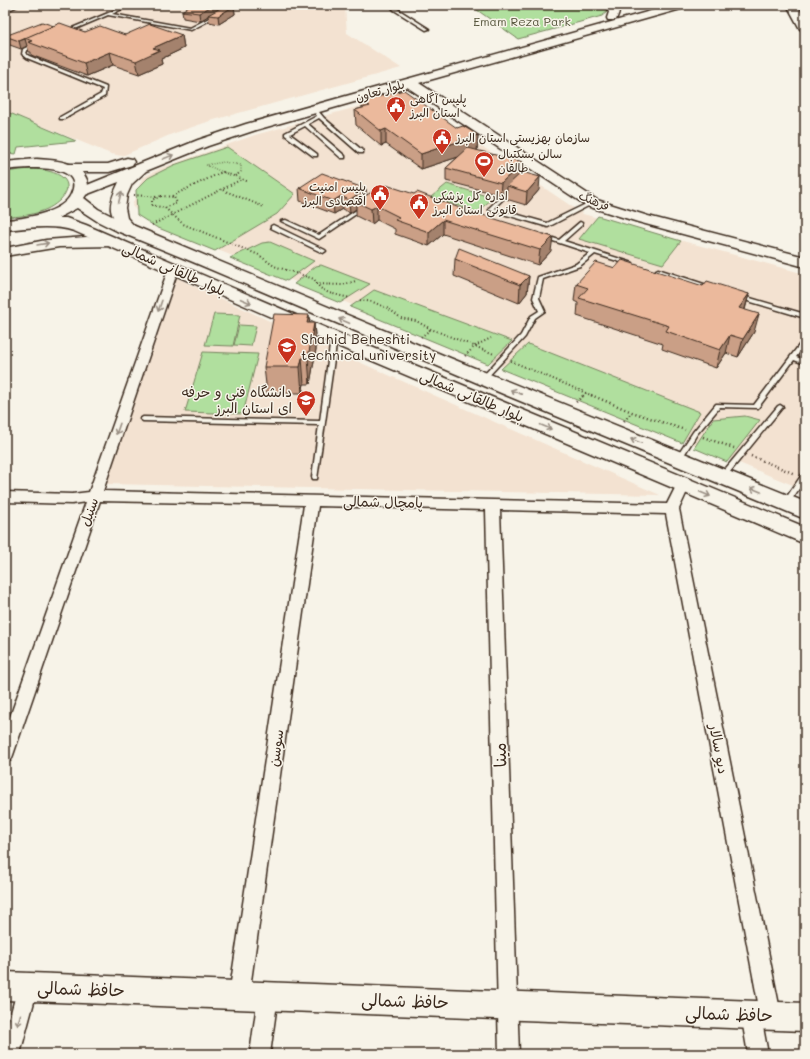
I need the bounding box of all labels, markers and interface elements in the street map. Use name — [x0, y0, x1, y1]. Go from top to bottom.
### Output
park label: Emam Reza Park — [473, 13, 571, 29]
street label: بلوار تعاون — [353, 75, 406, 106]
place label: پلیس آگاهی استان البرز — [409, 90, 467, 121]
public building icon: پلیس آگاهی استان البرز — [385, 95, 407, 123]
public building icon: سازمان بهزیستی استان البرز — [431, 127, 453, 155]
place label: سازمان بهزیستی استان البرز — [455, 129, 590, 146]
place label: سالن بسکتبال طالقان — [498, 145, 562, 175]
sports icon: سالن بسکتبال طالقان — [473, 150, 495, 178]
one-way arrow — [161, 153, 173, 160]
place label: پلیس امنیت اقتصادی البرز — [302, 178, 366, 209]
public building icon: پلیس امنیت اقتصادی البرز — [369, 183, 391, 211]
street label: فرهنگ — [577, 186, 612, 214]
place label: اداره کل پزشکی قانونی استان البرز — [432, 187, 517, 218]
one-way arrow — [117, 191, 125, 204]
public building icon: اداره کل پزشکی قانونی استان البرز — [408, 192, 430, 220]
street label: بلوار طالقانی شمالی — [120, 237, 229, 300]
one-way arrow — [36, 240, 49, 248]
one-way arrow — [239, 297, 251, 305]
one-way arrow — [156, 300, 163, 313]
one-way arrow — [338, 317, 350, 324]
place label: Shahid Beheshti technical university — [301, 329, 436, 364]
school or university icon: Shahid Beheshti technical university — [276, 336, 298, 364]
street label: بلوار طالقانی شمالی — [417, 365, 527, 426]
place label: دانشگاه فنی و حرفه ای استان البرز — [182, 382, 292, 417]
one-way arrow — [510, 387, 522, 395]
school or university icon: دانشگاه فنی و حرفه ای استان البرز — [295, 389, 317, 417]
one-way arrow — [113, 423, 121, 435]
one-way arrow — [540, 424, 552, 431]
one-way arrow — [631, 436, 643, 444]
one-way arrow — [751, 486, 763, 494]
one-way arrow — [698, 490, 710, 498]
street label: پامچال شمالی — [343, 491, 423, 513]
street label: سنبل — [75, 495, 102, 529]
street label: دیو سالار — [705, 721, 734, 775]
street label: سوسن — [263, 728, 288, 768]
street label: مینا — [488, 742, 510, 768]
street label: حافظ شمالی — [37, 975, 125, 1002]
street label: حافظ شمالی — [361, 987, 449, 1014]
street label: حافظ شمالی — [685, 1000, 773, 1027]
one-way arrow — [15, 1014, 22, 1027]

